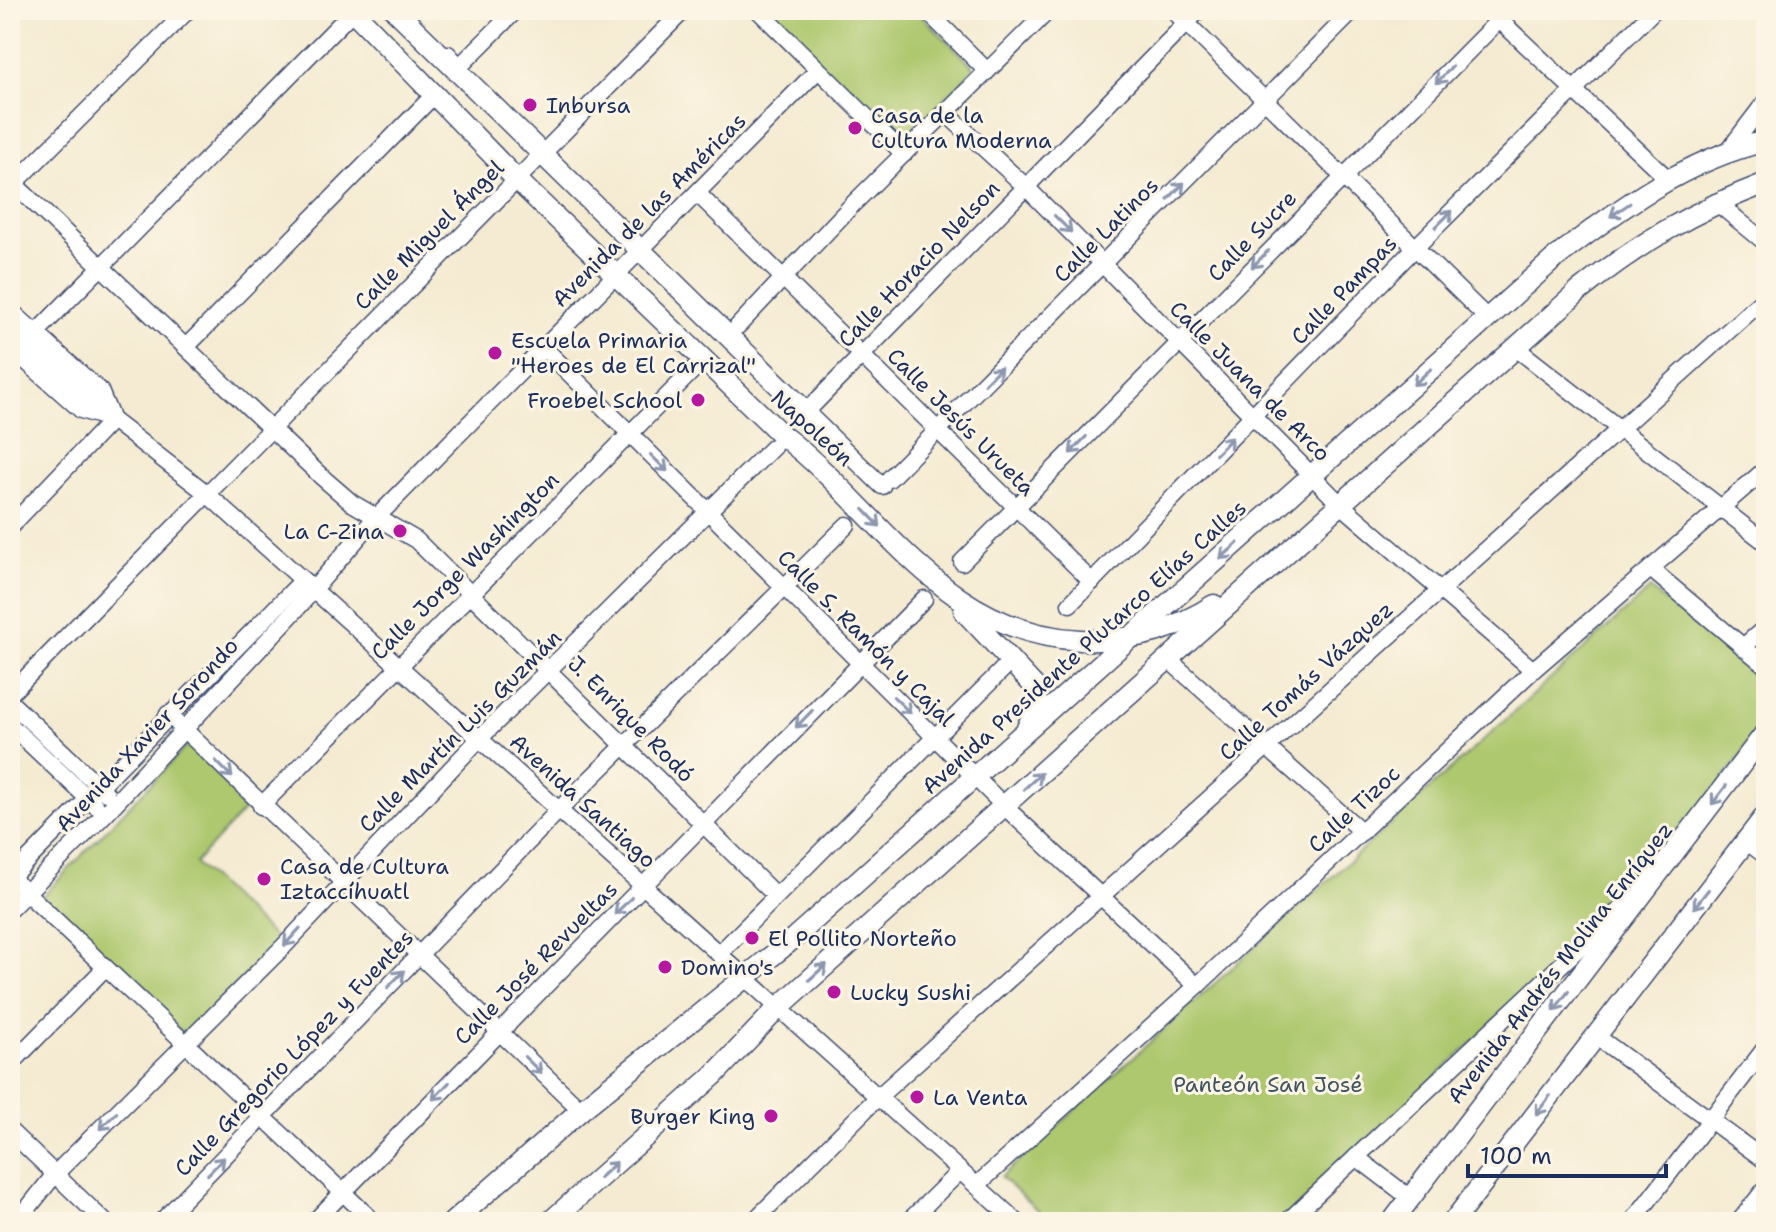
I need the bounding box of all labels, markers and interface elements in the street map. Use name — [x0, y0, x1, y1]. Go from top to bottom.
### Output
one-way arrow — [1435, 65, 1454, 84]
place label: Inbursa — [546, 91, 631, 120]
marker: Inbursa — [521, 96, 539, 114]
place label: Casa de la Cultura Moderna — [871, 101, 1052, 155]
street label: Avenida de las Américas — [546, 107, 752, 313]
marker: Casa de la Cultura Moderna — [846, 119, 864, 137]
street label: Calle Miguel Ángel — [348, 154, 510, 316]
street label: Calle Latinos — [1047, 171, 1165, 289]
street label: Calle Horacio Nelson — [832, 174, 1006, 354]
one-way arrow — [1166, 181, 1185, 201]
street label: Calle Sucre — [1201, 184, 1303, 288]
one-way arrow — [1610, 201, 1632, 218]
one-way arrow — [1435, 209, 1454, 229]
one-way arrow — [1053, 215, 1073, 234]
street label: Calle Pampas — [1285, 229, 1403, 351]
one-way arrow — [1251, 249, 1270, 269]
street label: Calle Juana de Arco — [1163, 294, 1337, 468]
place label: Escuela Primaria "Heroes de El Carrizal" — [511, 326, 756, 380]
street label: Calle Jesús Urueta — [881, 342, 1041, 502]
marker: Escuela Primaria "Heroes de El Carrizal" — [486, 344, 504, 362]
one-way arrow — [983, 366, 1003, 385]
one-way arrow — [1412, 368, 1432, 387]
street label: Napoleón — [765, 383, 859, 473]
place label: Froebel School — [527, 386, 682, 415]
marker: Froebel School — [689, 391, 707, 409]
one-way arrow — [1069, 435, 1088, 455]
one-way arrow — [1214, 437, 1233, 456]
one-way arrow — [649, 453, 668, 473]
street label: Calle Jorge Washington — [365, 466, 565, 666]
street label: Avenida Presidente Plutarco Elías Calles — [916, 493, 1252, 801]
one-way arrow — [862, 508, 881, 527]
place label: La C-Zina — [284, 517, 384, 546]
marker: La C-Zina — [391, 522, 409, 540]
one-way arrow — [1219, 542, 1239, 560]
street label: Calle S. Ramón y Cajal — [771, 543, 961, 733]
street label: Calle Tomás Vázquez — [1213, 595, 1399, 767]
street label: Calle Martín Luis Guzmán — [352, 623, 568, 839]
street label: Avenida Xavier Sorondo — [49, 632, 245, 838]
street label: J. Enrique Rodó — [561, 649, 701, 789]
one-way arrow — [892, 696, 912, 715]
one-way arrow — [795, 709, 814, 729]
street label: Avenida Santiago — [504, 727, 662, 875]
one-way arrow — [214, 759, 233, 778]
street label: Calle Tizoc — [1302, 759, 1406, 859]
one-way arrow — [1022, 772, 1042, 790]
one-way arrow — [1711, 784, 1728, 805]
street label: Avenida Andrés Molina Enríquez — [1441, 816, 1679, 1110]
place label: Casa de Cultura Iztaccíhuatl — [280, 852, 449, 906]
marker: Casa de Cultura Iztaccíhuatl — [255, 870, 273, 888]
street label: Calle José Revueltas — [448, 875, 624, 1051]
one-way arrow — [1693, 888, 1710, 909]
one-way arrow — [614, 896, 633, 915]
street label: Calle Gregorio López y Fuentes — [168, 923, 420, 1183]
place label: El Pollito Norteño — [768, 924, 957, 953]
one-way arrow — [283, 927, 301, 947]
marker: El Pollito Norteño — [743, 929, 761, 947]
place label: Domino's — [681, 953, 774, 982]
marker: Domino's — [656, 958, 674, 976]
one-way arrow — [808, 963, 828, 982]
one-way arrow — [386, 969, 405, 989]
place label: Lucky Sushi — [850, 978, 971, 1007]
marker: Lucky Sushi — [825, 983, 843, 1001]
one-way arrow — [1553, 990, 1570, 1011]
one-way arrow — [523, 1055, 543, 1073]
park label: Panteón San José — [1173, 1070, 1363, 1099]
one-way arrow — [432, 1080, 450, 1100]
place label: La Venta — [933, 1083, 1028, 1112]
marker: La Venta — [908, 1088, 926, 1106]
one-way arrow — [1534, 1094, 1551, 1115]
place label: Burger King — [630, 1102, 755, 1131]
marker: Burger King — [762, 1107, 780, 1125]
one-way arrow — [98, 1112, 118, 1131]
scale bar — [1468, 1128, 1666, 1178]
text: 100 m — [1480, 1140, 1552, 1172]
one-way arrow — [206, 1156, 225, 1176]
one-way arrow — [598, 1161, 618, 1179]

